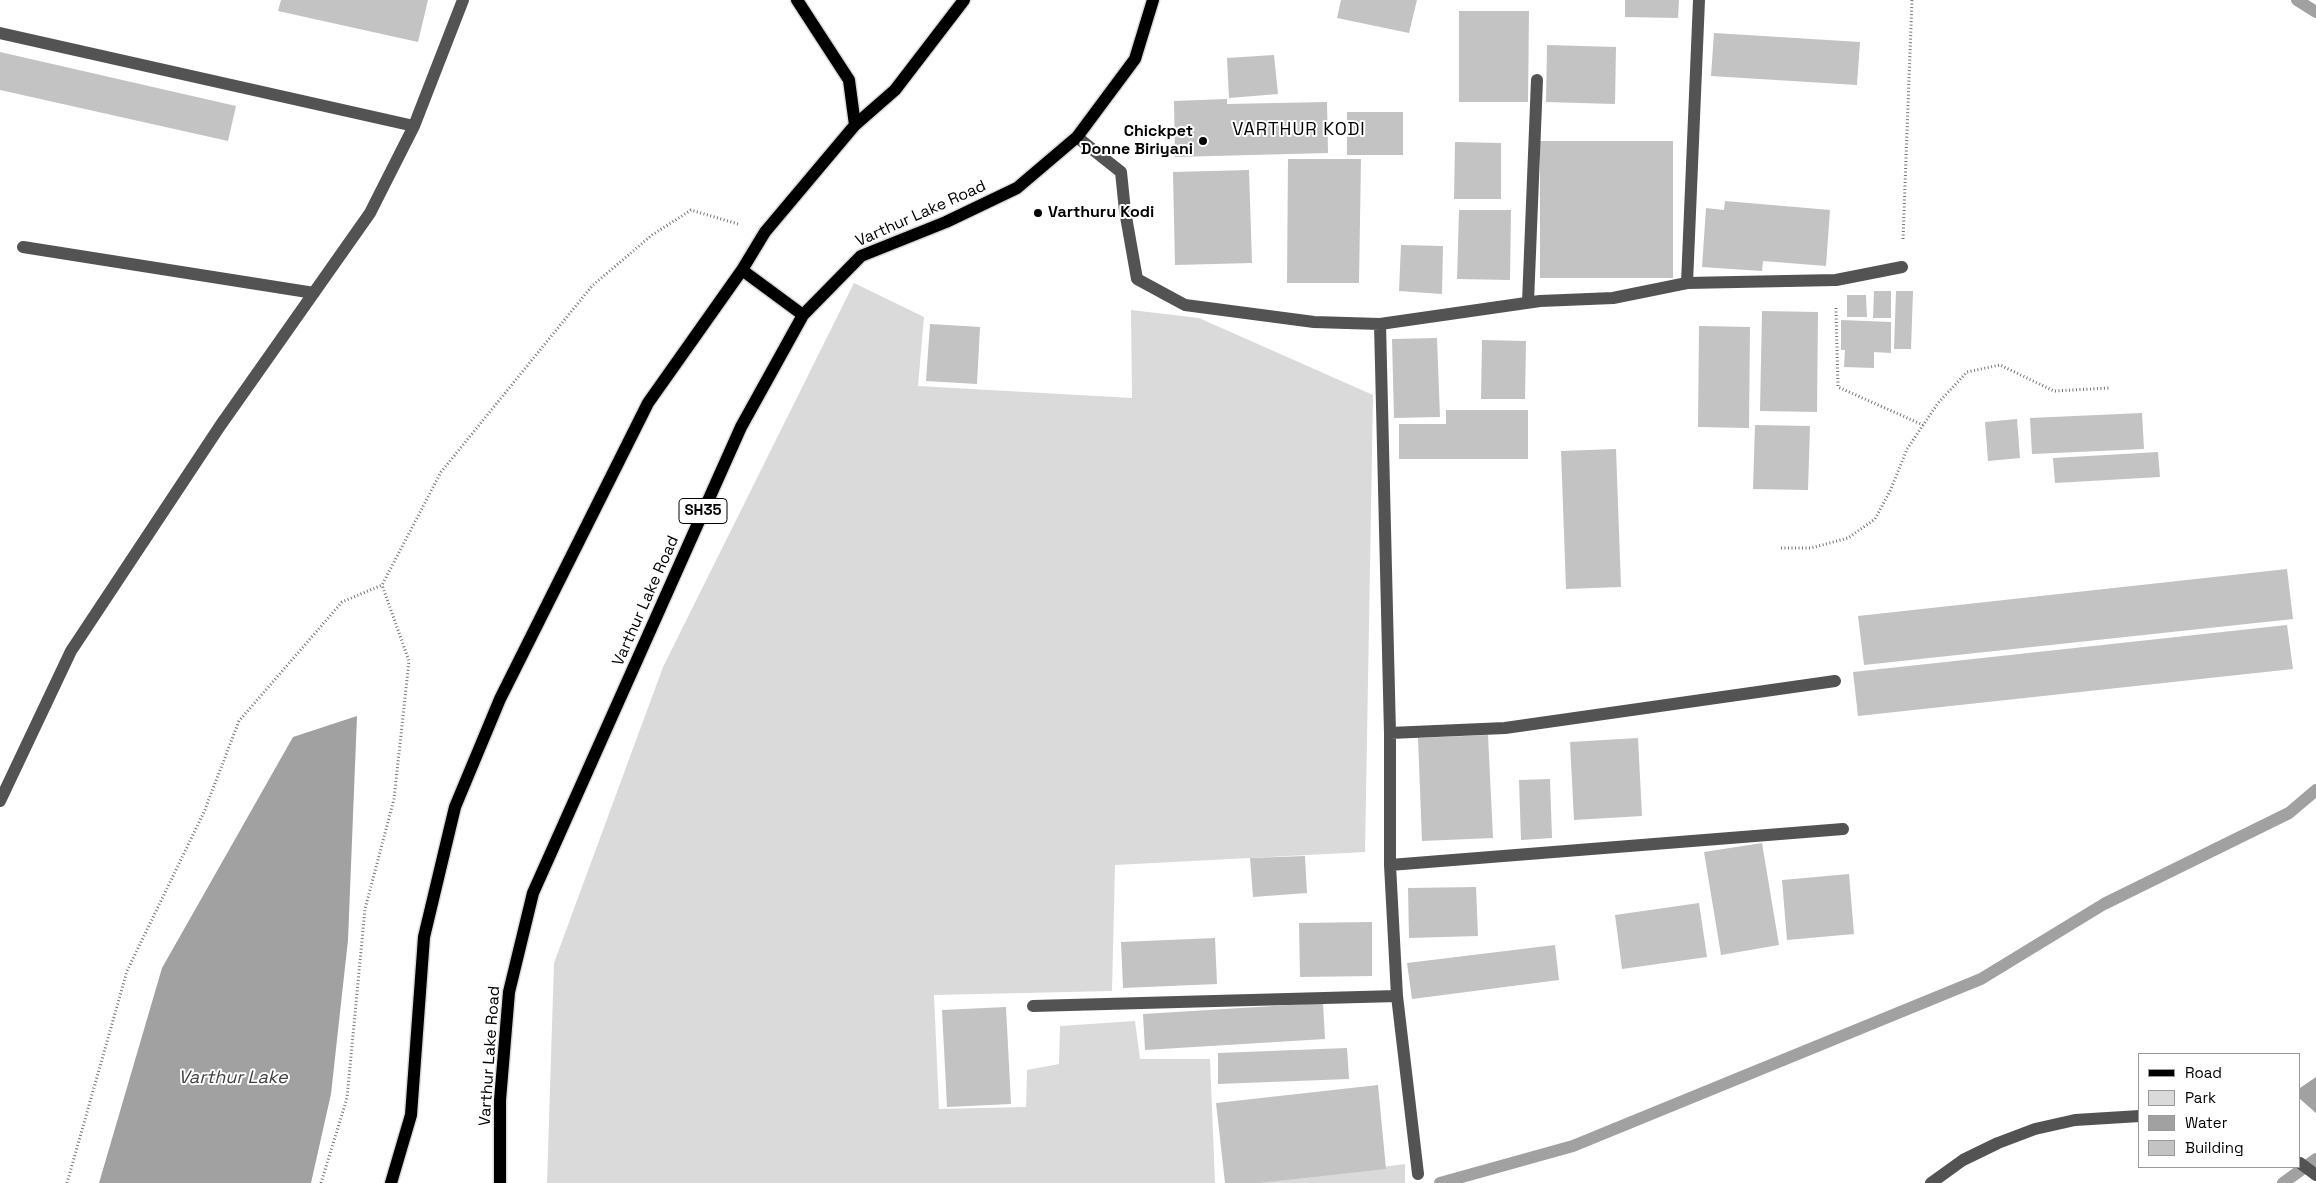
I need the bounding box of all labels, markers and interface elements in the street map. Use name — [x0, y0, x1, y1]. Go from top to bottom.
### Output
district label: VARTHUR KODI — [1231, 119, 1367, 141]
place label: Chickpet Donne Biriyani — [1081, 122, 1193, 160]
marker: Chickpet Donne Biriyani — [1197, 135, 1209, 147]
street label: Varthur Lake Road — [853, 177, 989, 251]
place label: Varthuru Kodi — [1048, 203, 1154, 223]
marker: Varthuru Kodi — [1032, 207, 1044, 219]
road number: SH35 — [679, 498, 727, 524]
street label: Varthur Lake Road — [609, 533, 683, 669]
street label: Varthur Lake Road — [476, 985, 504, 1127]
legend — [2138, 1053, 2301, 1168]
text: Road — [2185, 1063, 2222, 1082]
water label: Varthur Lake — [178, 1067, 288, 1089]
text: Park — [2185, 1088, 2216, 1107]
text: Water — [2185, 1113, 2227, 1132]
text: Building — [2185, 1138, 2244, 1157]

